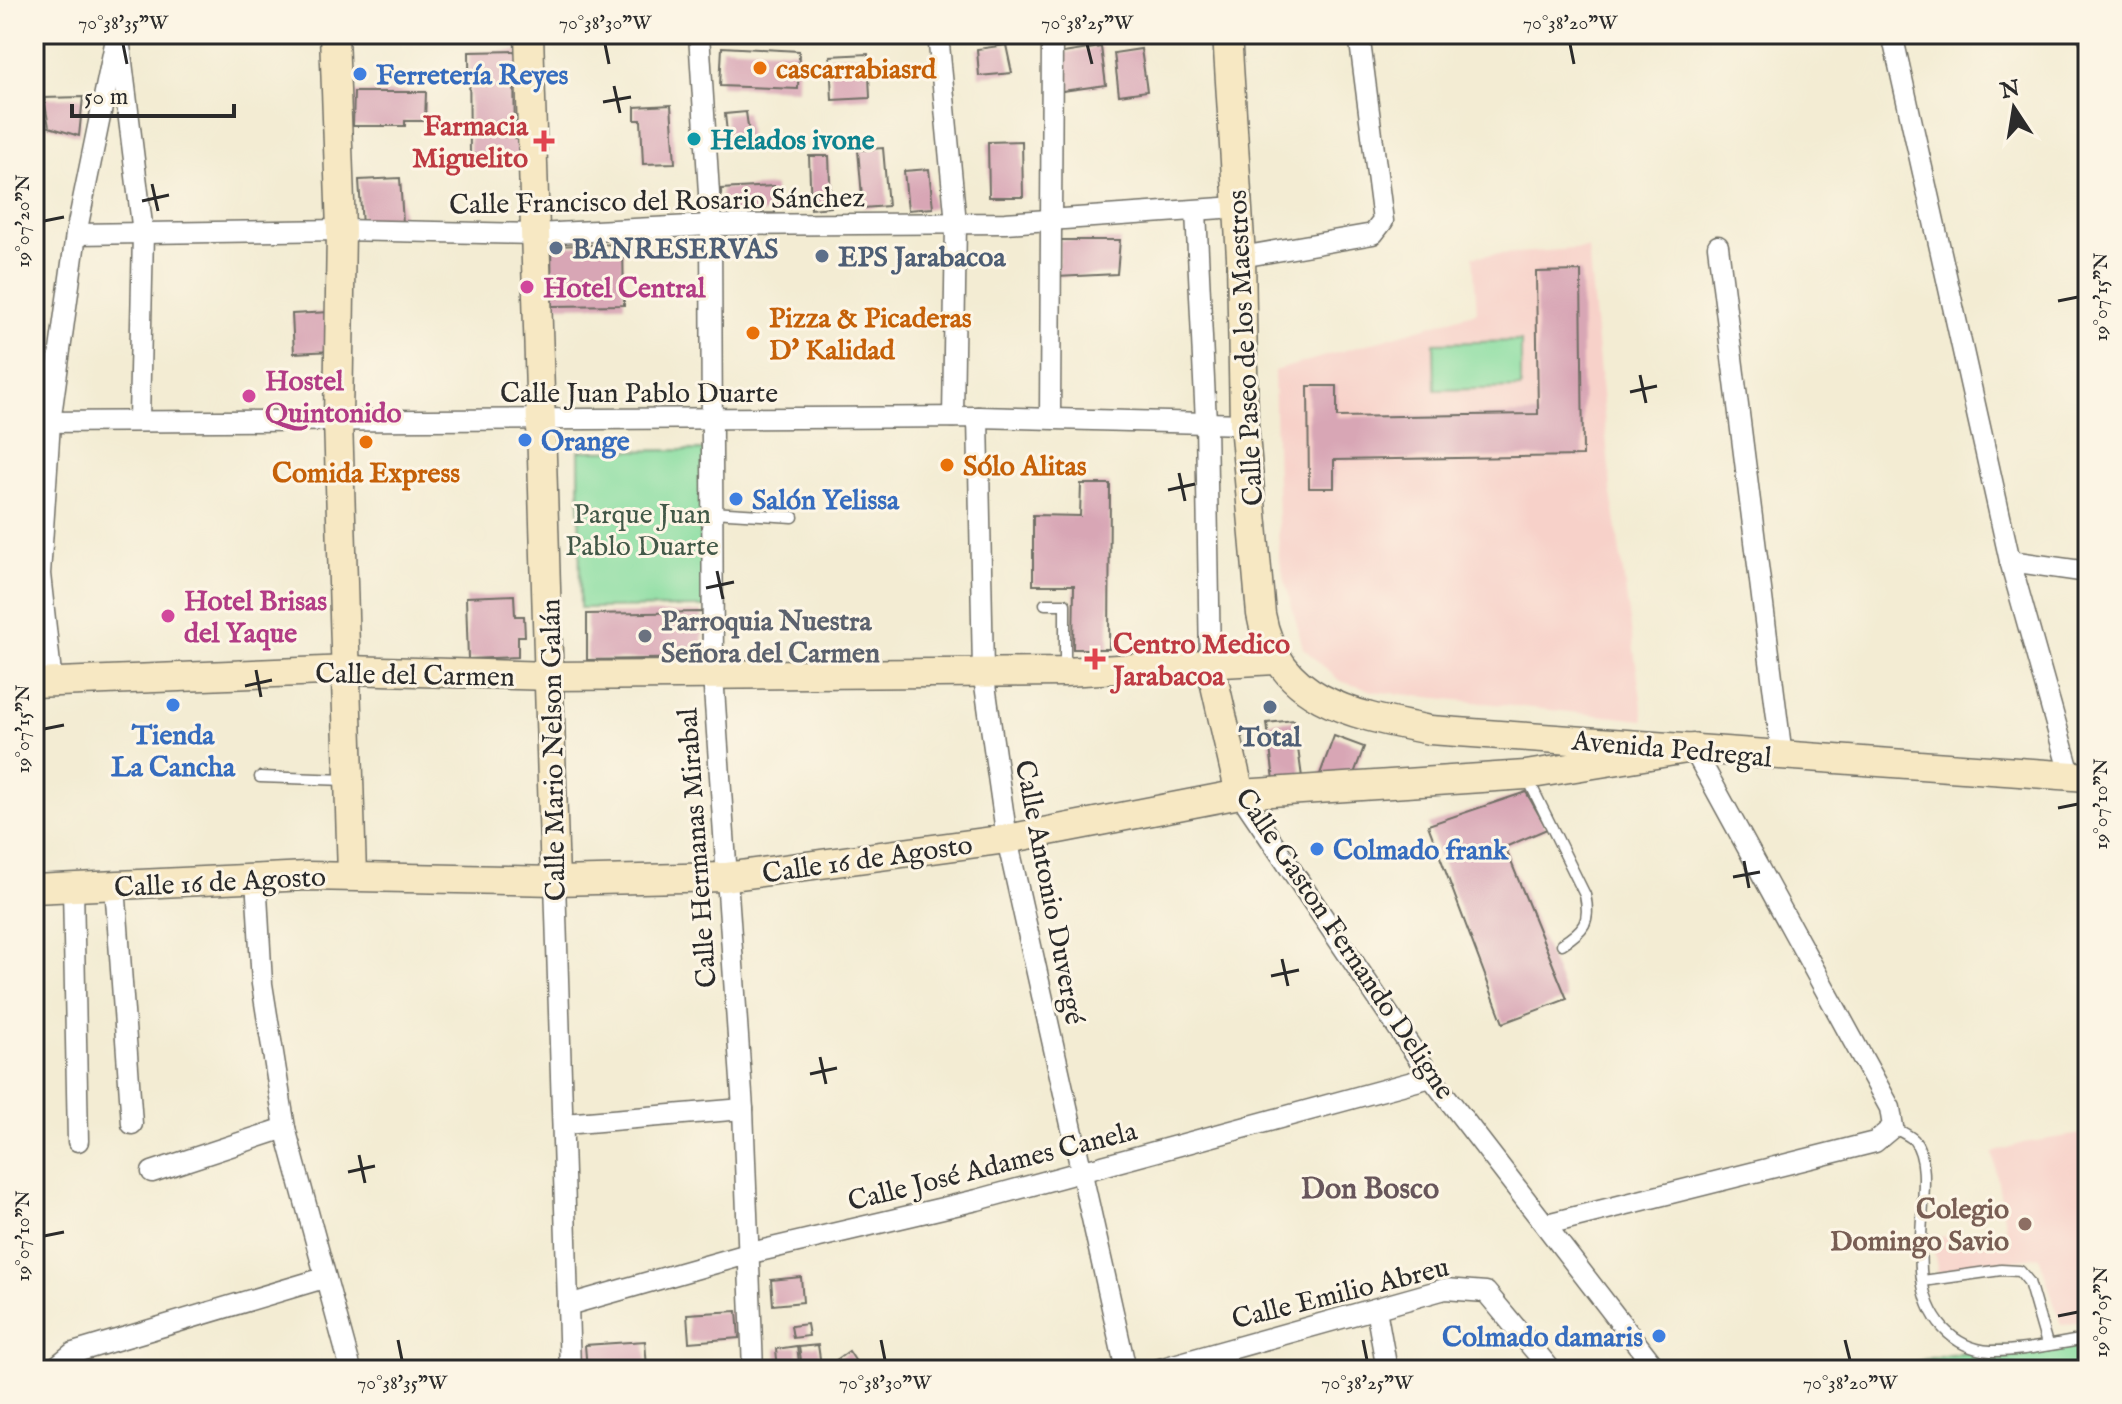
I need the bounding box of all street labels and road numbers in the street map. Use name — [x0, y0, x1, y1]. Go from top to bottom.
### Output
street label: Calle Francisco del Rosario Sánchez — [449, 181, 865, 224]
street label: Calle Paseo de los Maestros — [1221, 189, 1272, 507]
street label: Calle Juan Pablo Duarte — [500, 377, 778, 412]
street label: Calle Mario Nelson Galán — [534, 598, 575, 901]
street label: Calle del Carmen — [315, 657, 515, 696]
street label: Calle Hermanas Mirabal — [671, 706, 726, 989]
street label: Avenida Pedregal — [1569, 724, 1774, 777]
street label: Calle Antonio Duvergé — [1006, 757, 1091, 1028]
street label: Calle Gaston Fernando Deligne — [1226, 782, 1461, 1107]
street label: Calle 16 de Agosto — [760, 828, 975, 893]
street label: Calle 16 de Agosto — [113, 860, 327, 907]
street label: Calle José Adames Canela — [844, 1114, 1142, 1220]
street label: Calle Emilio Abreu — [1228, 1251, 1453, 1338]

